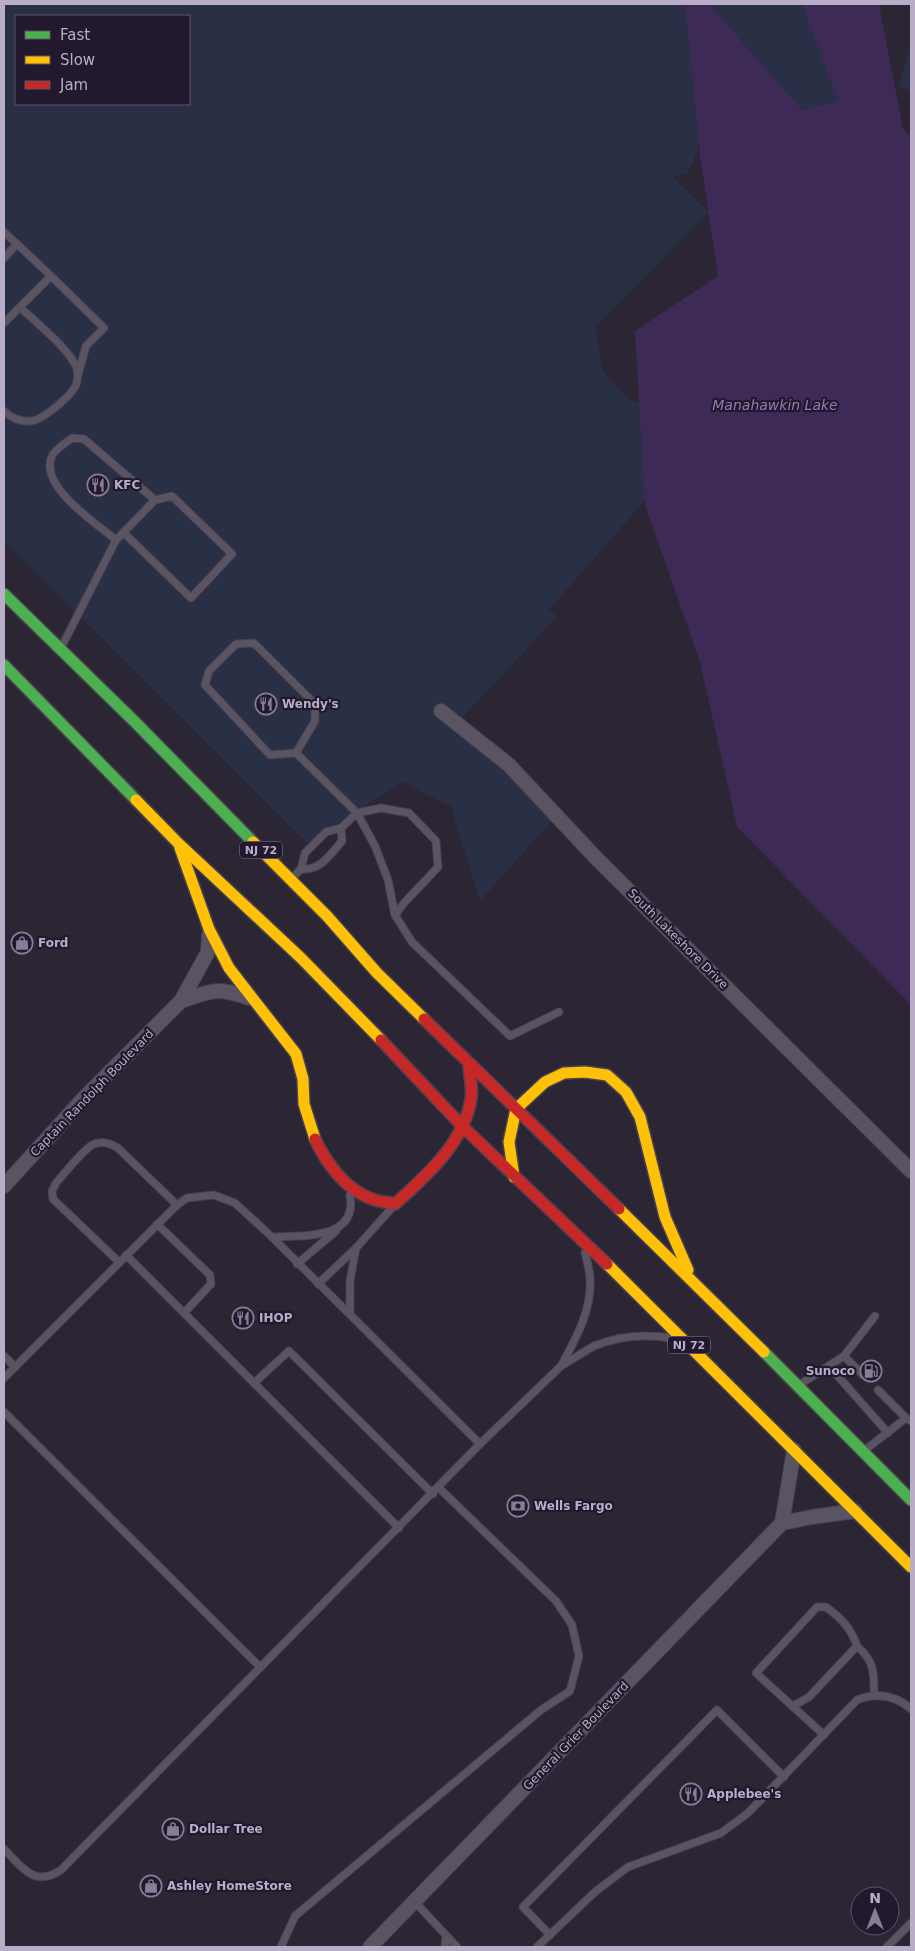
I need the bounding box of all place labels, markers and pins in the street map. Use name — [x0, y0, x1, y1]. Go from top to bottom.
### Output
restaurant icon: KFC — [86, 473, 110, 497]
place label: KFC — [114, 478, 140, 492]
restaurant icon: Wendy's — [254, 692, 278, 716]
place label: Wendy's — [282, 697, 339, 711]
shop icon: Ford — [10, 931, 34, 955]
place label: Ford — [38, 936, 68, 950]
restaurant icon: IHOP — [231, 1306, 255, 1330]
place label: IHOP — [259, 1311, 293, 1325]
fuel station icon: Sunoco — [859, 1359, 883, 1383]
place label: Sunoco — [806, 1364, 855, 1378]
bank icon: Wells Fargo — [506, 1494, 530, 1518]
place label: Wells Fargo — [534, 1499, 613, 1513]
restaurant icon: Applebee's — [679, 1782, 703, 1806]
place label: Applebee's — [707, 1787, 781, 1801]
shop icon: Dollar Tree — [161, 1817, 185, 1841]
place label: Dollar Tree — [189, 1822, 263, 1836]
shop icon: Ashley HomeStore — [139, 1874, 163, 1898]
place label: Ashley HomeStore — [167, 1879, 292, 1893]

